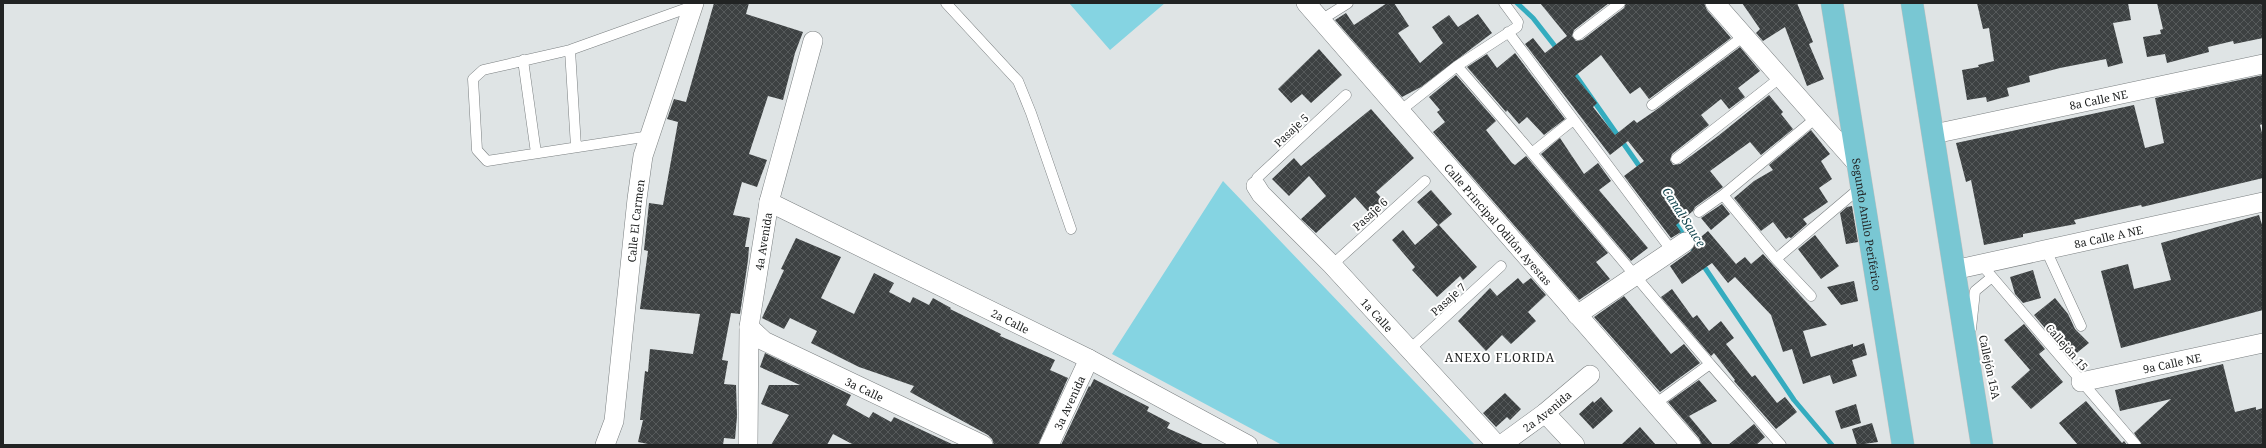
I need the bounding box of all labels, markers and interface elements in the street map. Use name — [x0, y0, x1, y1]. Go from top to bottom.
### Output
street label: 8a Calle NE — [2068, 86, 2129, 113]
street label: Pasaje 5 — [1270, 110, 1312, 150]
street label: Segundo Anillo Periférico — [1849, 157, 1886, 292]
street label: Calle Principal Odilón Ayestas — [1441, 160, 1556, 288]
street label: Calle El Carmen — [623, 178, 647, 263]
water label: Canal Sauce — [1658, 184, 1710, 250]
street label: Pasaje 6 — [1349, 194, 1391, 234]
street label: 4a Avenida — [751, 211, 775, 271]
street label: 8a Calle A NE — [2073, 221, 2144, 251]
street label: Pasaje 7 — [1427, 279, 1469, 319]
street label: 1a Calle — [1358, 294, 1397, 335]
street label: 2a Calle — [989, 305, 1032, 336]
street label: Callejón 15 — [2042, 320, 2092, 374]
street label: Callejón 15A — [1976, 333, 2004, 401]
district label: ANEXO FLORIDA — [1445, 349, 1555, 366]
street label: 9a Calle NE — [2141, 349, 2203, 376]
street label: 3a Calle — [843, 373, 887, 404]
street label: 3a Avenida — [1050, 373, 1088, 432]
street label: 2a Avenida — [1519, 387, 1574, 435]

